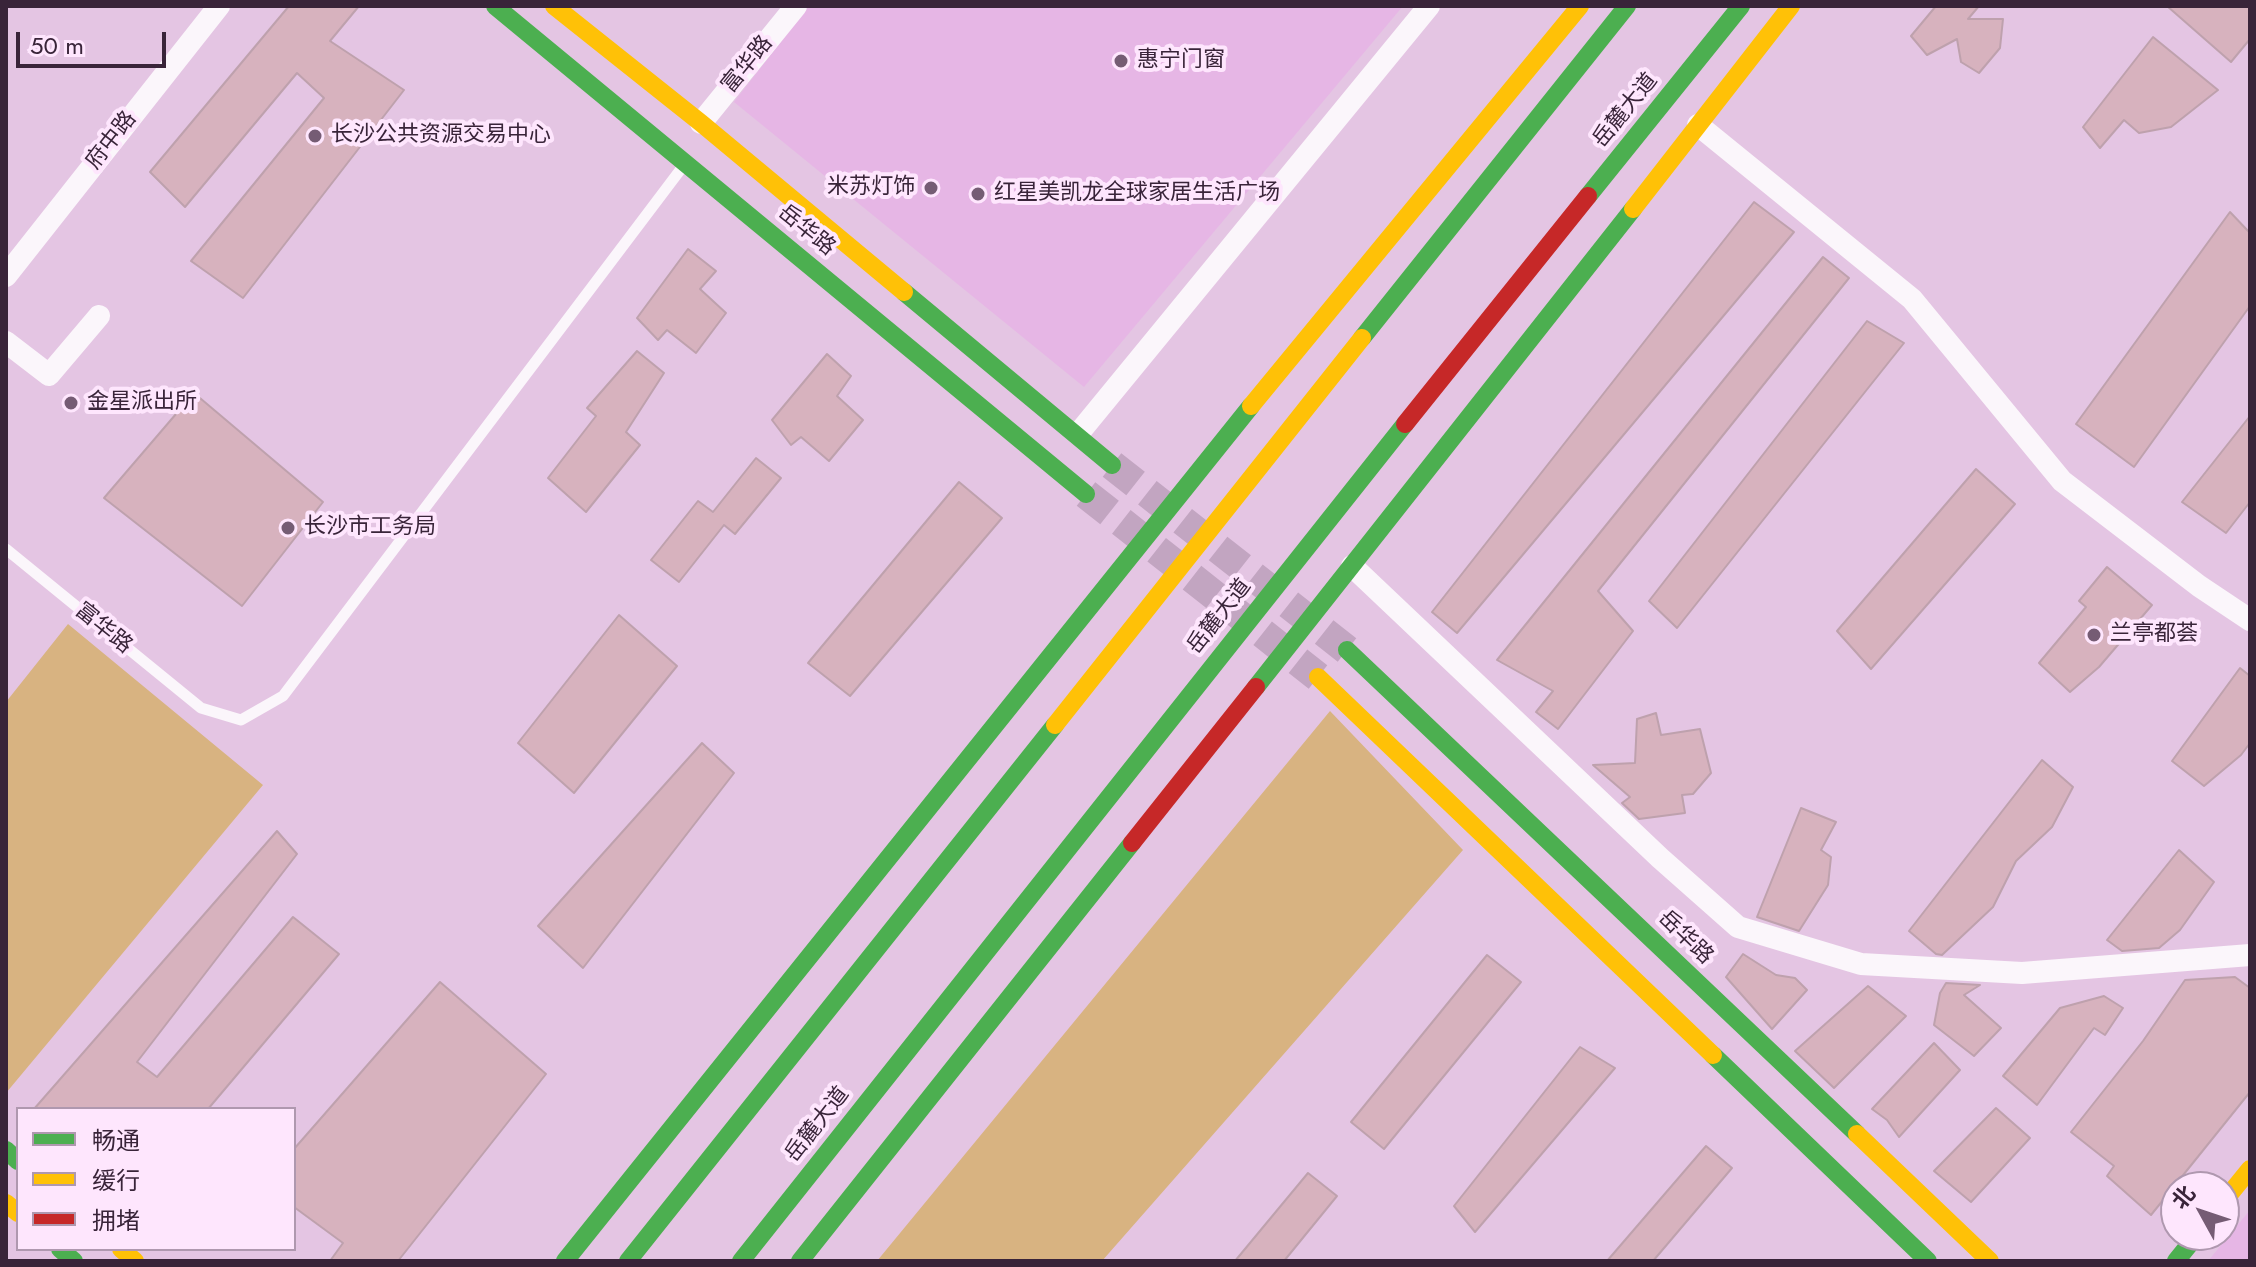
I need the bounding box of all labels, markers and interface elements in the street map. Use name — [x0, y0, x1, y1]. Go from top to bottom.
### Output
scale bar — [20, 16, 170, 66]
text: 50 m — [30, 28, 84, 63]
street label: 富华路 — [717, 31, 779, 99]
place label: 惠宁门窗 — [1137, 48, 1225, 74]
marker: 惠宁门窗 — [1112, 52, 1130, 70]
street label: 岳麓大道 — [1588, 68, 1664, 154]
street label: 府中路 — [81, 107, 143, 175]
place label: 长沙公共资源交易中心 — [331, 123, 551, 149]
marker: 长沙公共资源交易中心 — [306, 127, 324, 145]
place label: 米苏灯饰 — [827, 175, 915, 201]
marker: 米苏灯饰 — [922, 179, 940, 197]
place label: 红星美凯龙全球家居生活广场 — [994, 181, 1280, 207]
marker: 红星美凯龙全球家居生活广场 — [969, 185, 987, 203]
street label: 岳华路 — [772, 200, 840, 262]
place label: 金星派出所 — [87, 390, 197, 416]
marker: 金星派出所 — [62, 394, 80, 412]
place label: 长沙市工务局 — [304, 515, 436, 541]
marker: 长沙市工务局 — [279, 519, 297, 537]
street label: 岳麓大道 — [1183, 574, 1257, 660]
street label: 富华路 — [69, 598, 137, 660]
place label: 兰亭都荟 — [2110, 622, 2198, 648]
marker: 兰亭都荟 — [2085, 626, 2103, 644]
street label: 岳华路 — [1652, 906, 1718, 970]
street label: 岳麓大道 — [781, 1082, 855, 1168]
legend — [16, 1107, 296, 1251]
text: 畅通 — [92, 1123, 140, 1158]
text: 缓行 — [92, 1163, 140, 1198]
north arrow — [2160, 1171, 2240, 1251]
text: 北 — [2164, 1178, 2202, 1216]
text: 拥堵 — [92, 1203, 140, 1238]

